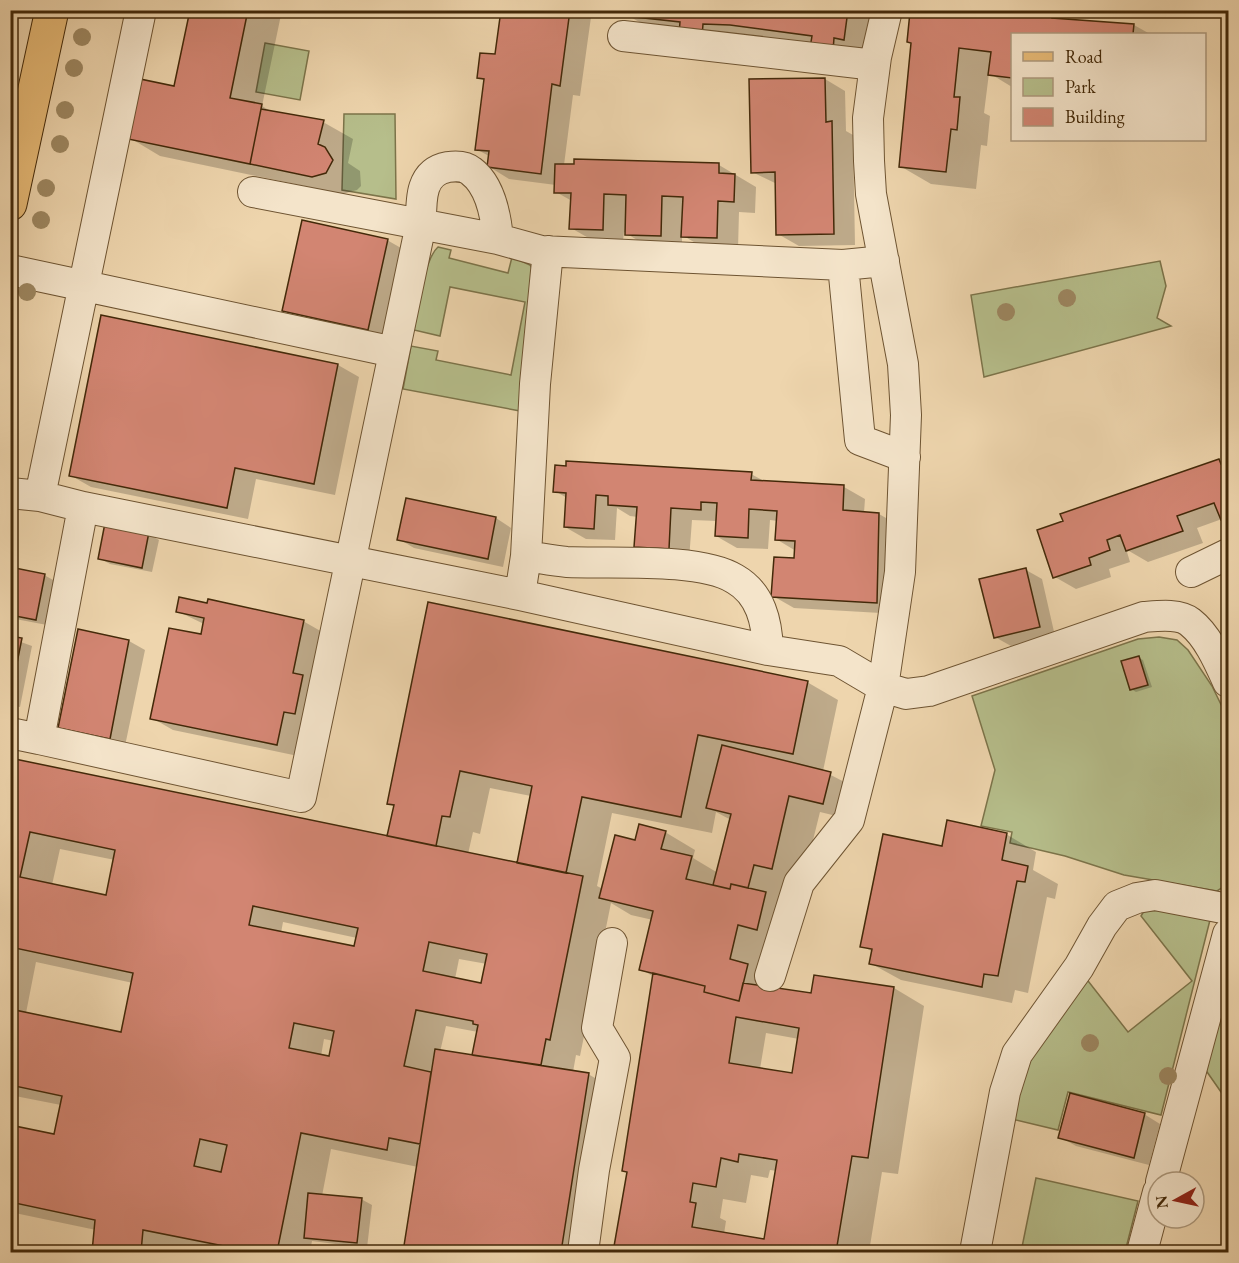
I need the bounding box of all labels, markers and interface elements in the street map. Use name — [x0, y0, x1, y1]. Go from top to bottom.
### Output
legend — [1011, 33, 1206, 141]
text: Road — [1065, 45, 1104, 68]
text: Park — [1065, 75, 1096, 98]
text: Building — [1065, 105, 1125, 128]
north arrow — [1146, 1170, 1206, 1230]
text: N — [1150, 1194, 1173, 1210]

